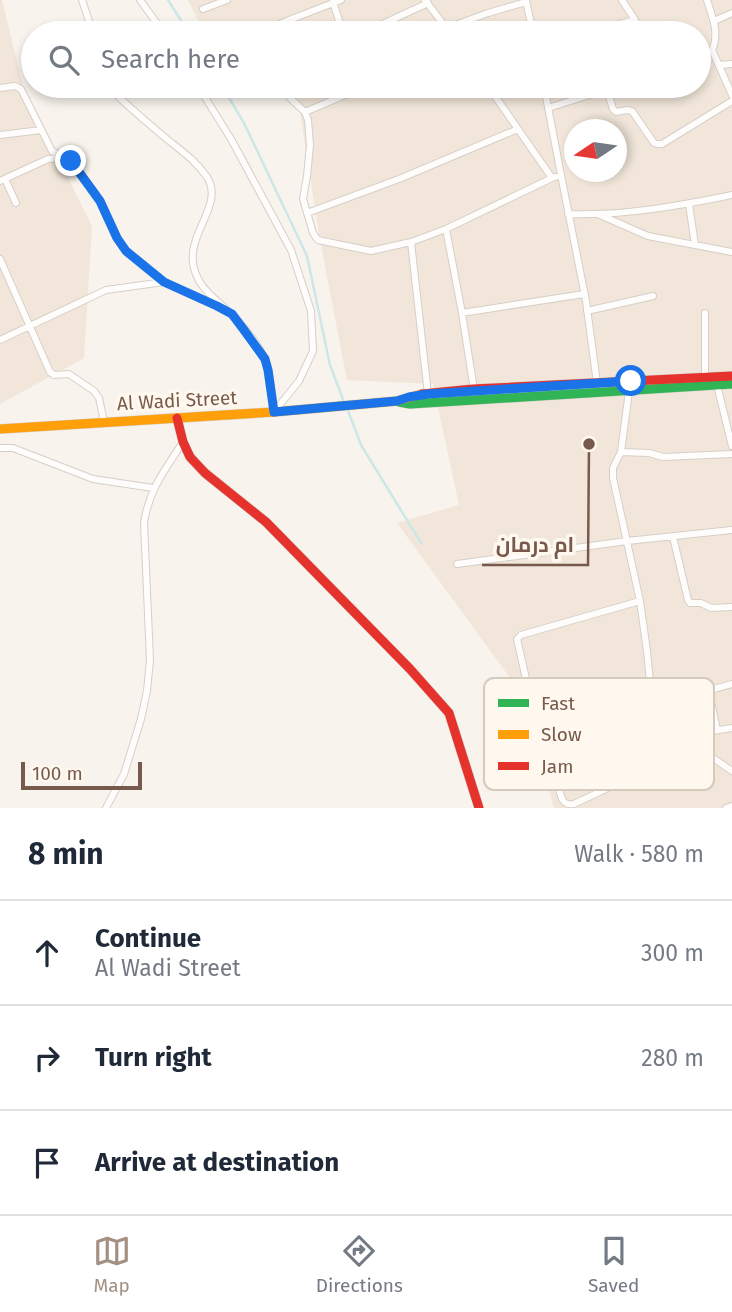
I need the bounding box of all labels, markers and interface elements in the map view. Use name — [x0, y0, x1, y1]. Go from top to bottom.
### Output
search box — [21, 21, 711, 98]
icon: search — [45, 41, 83, 79]
text: Search here — [101, 44, 240, 75]
north arrow — [564, 119, 627, 182]
route end — [55, 145, 86, 176]
route start — [615, 365, 646, 396]
street label: Al Wadi Street — [116, 386, 238, 415]
callout: ام درمان — [482, 523, 588, 565]
text: ام درمان — [496, 532, 574, 559]
legend — [484, 678, 714, 790]
text: Fast — [541, 692, 575, 715]
text: Slow — [541, 723, 582, 746]
text: Jam — [541, 755, 573, 778]
scale bar — [21, 759, 142, 791]
text: 100 m — [32, 762, 83, 785]
text: 8 min — [28, 836, 104, 872]
text: Walk · 580 m — [574, 840, 704, 868]
text: Continue — [95, 923, 201, 954]
icon: ahead — [28, 934, 66, 972]
text: 300 m — [641, 939, 704, 967]
text: Al Wadi Street — [95, 954, 241, 982]
icon: right — [28, 1039, 66, 1077]
text: Turn right — [95, 1042, 212, 1073]
text: 280 m — [641, 1044, 704, 1072]
icon: arrive — [28, 1144, 66, 1182]
text: Arrive at destination — [95, 1147, 339, 1178]
tab: Map — [93, 1232, 131, 1297]
tab: Directions — [316, 1232, 403, 1297]
tab: Saved — [588, 1232, 639, 1297]

